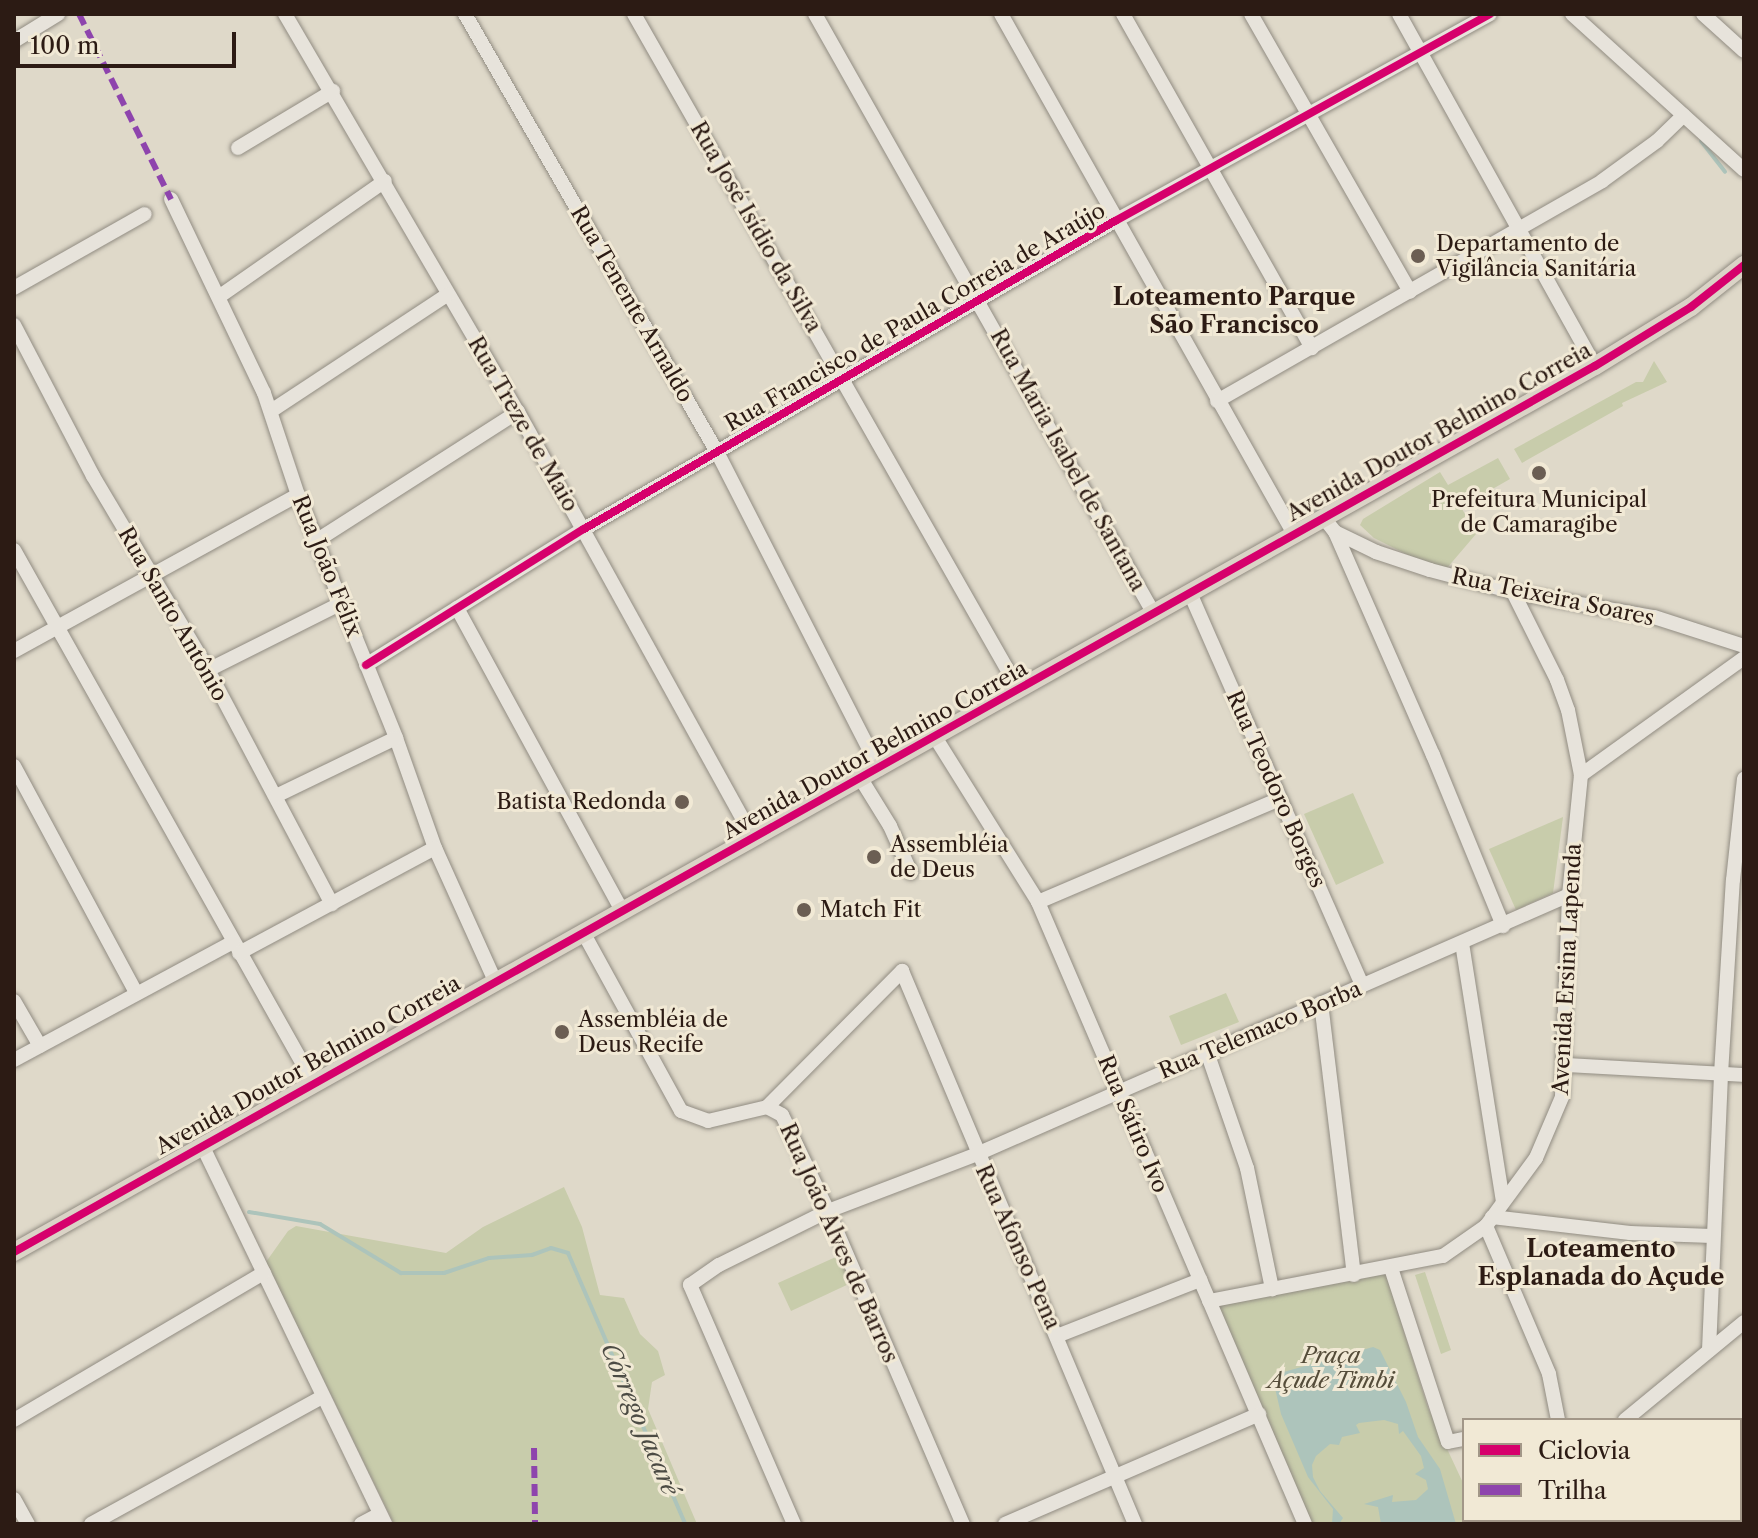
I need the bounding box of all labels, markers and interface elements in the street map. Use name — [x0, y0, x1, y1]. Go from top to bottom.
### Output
scale bar — [20, 16, 240, 66]
text: 100 m — [30, 31, 99, 60]
street label: Rua José Isídio da Silva — [685, 117, 827, 337]
street label: Rua Francisco de Paula Correia de Araújo — [719, 196, 1111, 438]
street label: Rua Tenente Arnaldo — [565, 200, 699, 408]
place label: Departamento de Vigilância Sanitária — [1436, 230, 1637, 282]
marker: Departamento de Vigilância Sanitária — [1407, 245, 1429, 267]
district label: Loteamento Parque São Francisco — [1113, 283, 1355, 339]
street label: Rua Maria Isabel de Santana — [985, 324, 1151, 596]
street label: Rua Treze de Maio — [462, 331, 584, 517]
street label: Avenida Doutor Belmino Correia — [1282, 337, 1596, 527]
marker: Prefeitura Municipal de Camaragibe — [1530, 464, 1548, 482]
place label: Prefeitura Municipal de Camaragibe — [1431, 486, 1647, 538]
street label: Rua João Félix — [287, 491, 367, 641]
street label: Rua Santo Antônio — [112, 522, 234, 706]
street label: Rua Teixeira Soares — [1449, 563, 1657, 631]
street label: Avenida Doutor Belmino Correia — [718, 655, 1032, 845]
street label: Rua Teodoro Borges — [1220, 686, 1332, 892]
place label: Batista Redonda — [496, 789, 666, 815]
marker: Batista Redonda — [673, 793, 691, 811]
place label: Assembléia de Deus — [890, 831, 1009, 882]
street label: Avenida Ersina Lapenda — [1547, 842, 1587, 1096]
marker: Assembléia de Deus — [865, 848, 883, 866]
place label: Match Fit — [820, 897, 921, 923]
marker: Match Fit — [795, 901, 813, 919]
street label: Avenida Doutor Belmino Correia — [151, 970, 465, 1160]
street label: Rua Telemaco Borba — [1154, 975, 1366, 1085]
place label: Assembléia de Deus Recife — [578, 1006, 728, 1058]
marker: Assembléia de Deus Recife — [553, 1023, 571, 1041]
street label: Rua Sátiro Ivo — [1092, 1051, 1174, 1197]
street label: Rua João Alves de Barros — [774, 1119, 904, 1367]
street label: Rua Afonso Pena — [970, 1160, 1066, 1334]
district label: Loteamento Esplanada do Açude — [1477, 1235, 1725, 1291]
water label: Córrego Jacaré — [595, 1338, 685, 1500]
park label: Praça Açude Timbi — [1268, 1342, 1394, 1394]
legend — [1462, 1418, 1742, 1522]
text: Ciclovia — [1538, 1436, 1631, 1465]
text: Trilha — [1538, 1476, 1607, 1505]

